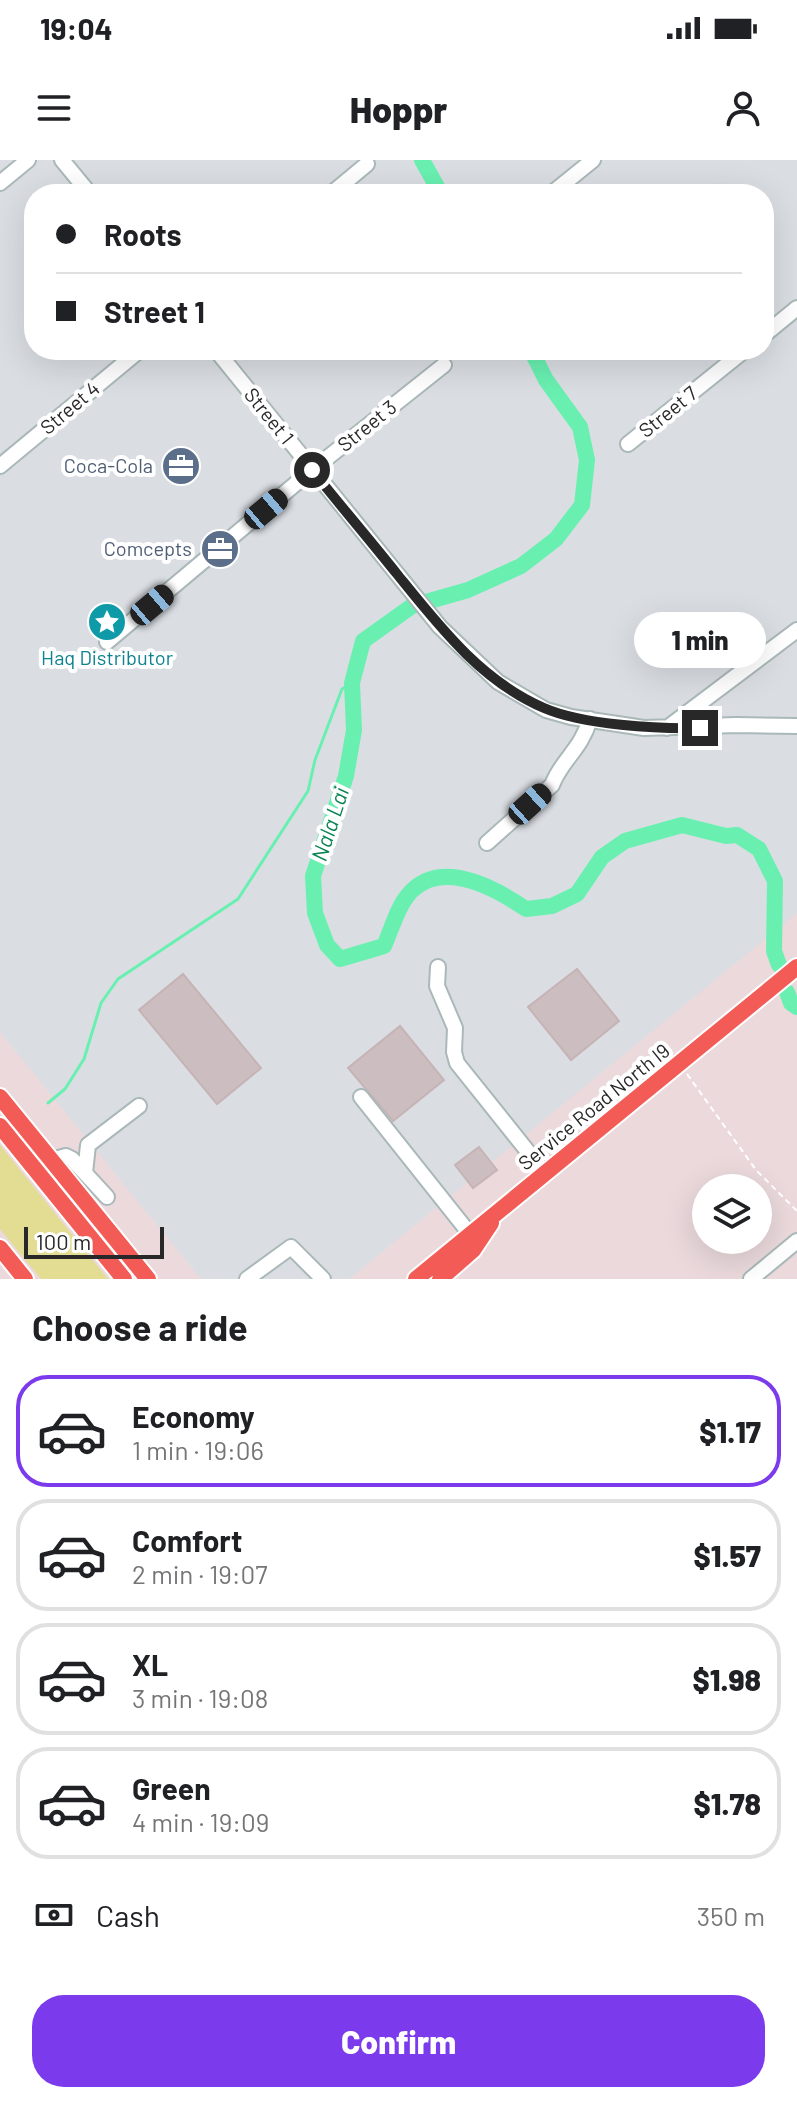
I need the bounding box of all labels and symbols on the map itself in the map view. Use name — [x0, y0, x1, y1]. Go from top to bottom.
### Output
street label: Street 4 — [35, 376, 104, 439]
street label: Street 7 — [633, 380, 702, 442]
street label: Street 1 — [240, 382, 300, 448]
street label: Street 3 — [332, 394, 401, 456]
office icon: Coca-Cola — [160, 445, 202, 487]
route start — [294, 452, 330, 488]
place label: Coca-Cola — [64, 453, 153, 477]
car — [240, 484, 292, 534]
office icon: Comcepts — [199, 528, 241, 570]
place label: Comcepts — [104, 536, 192, 560]
car — [126, 580, 178, 630]
place icon: Haq Distributor — [86, 601, 128, 643]
callout: 1 min — [634, 612, 766, 668]
place label: Haq Distributor — [41, 645, 173, 669]
route end — [682, 710, 718, 746]
car — [504, 779, 556, 829]
water label: Nala Lai — [305, 783, 353, 864]
street label: Service Road North I9 — [513, 1038, 674, 1175]
scale bar — [24, 1223, 164, 1259]

